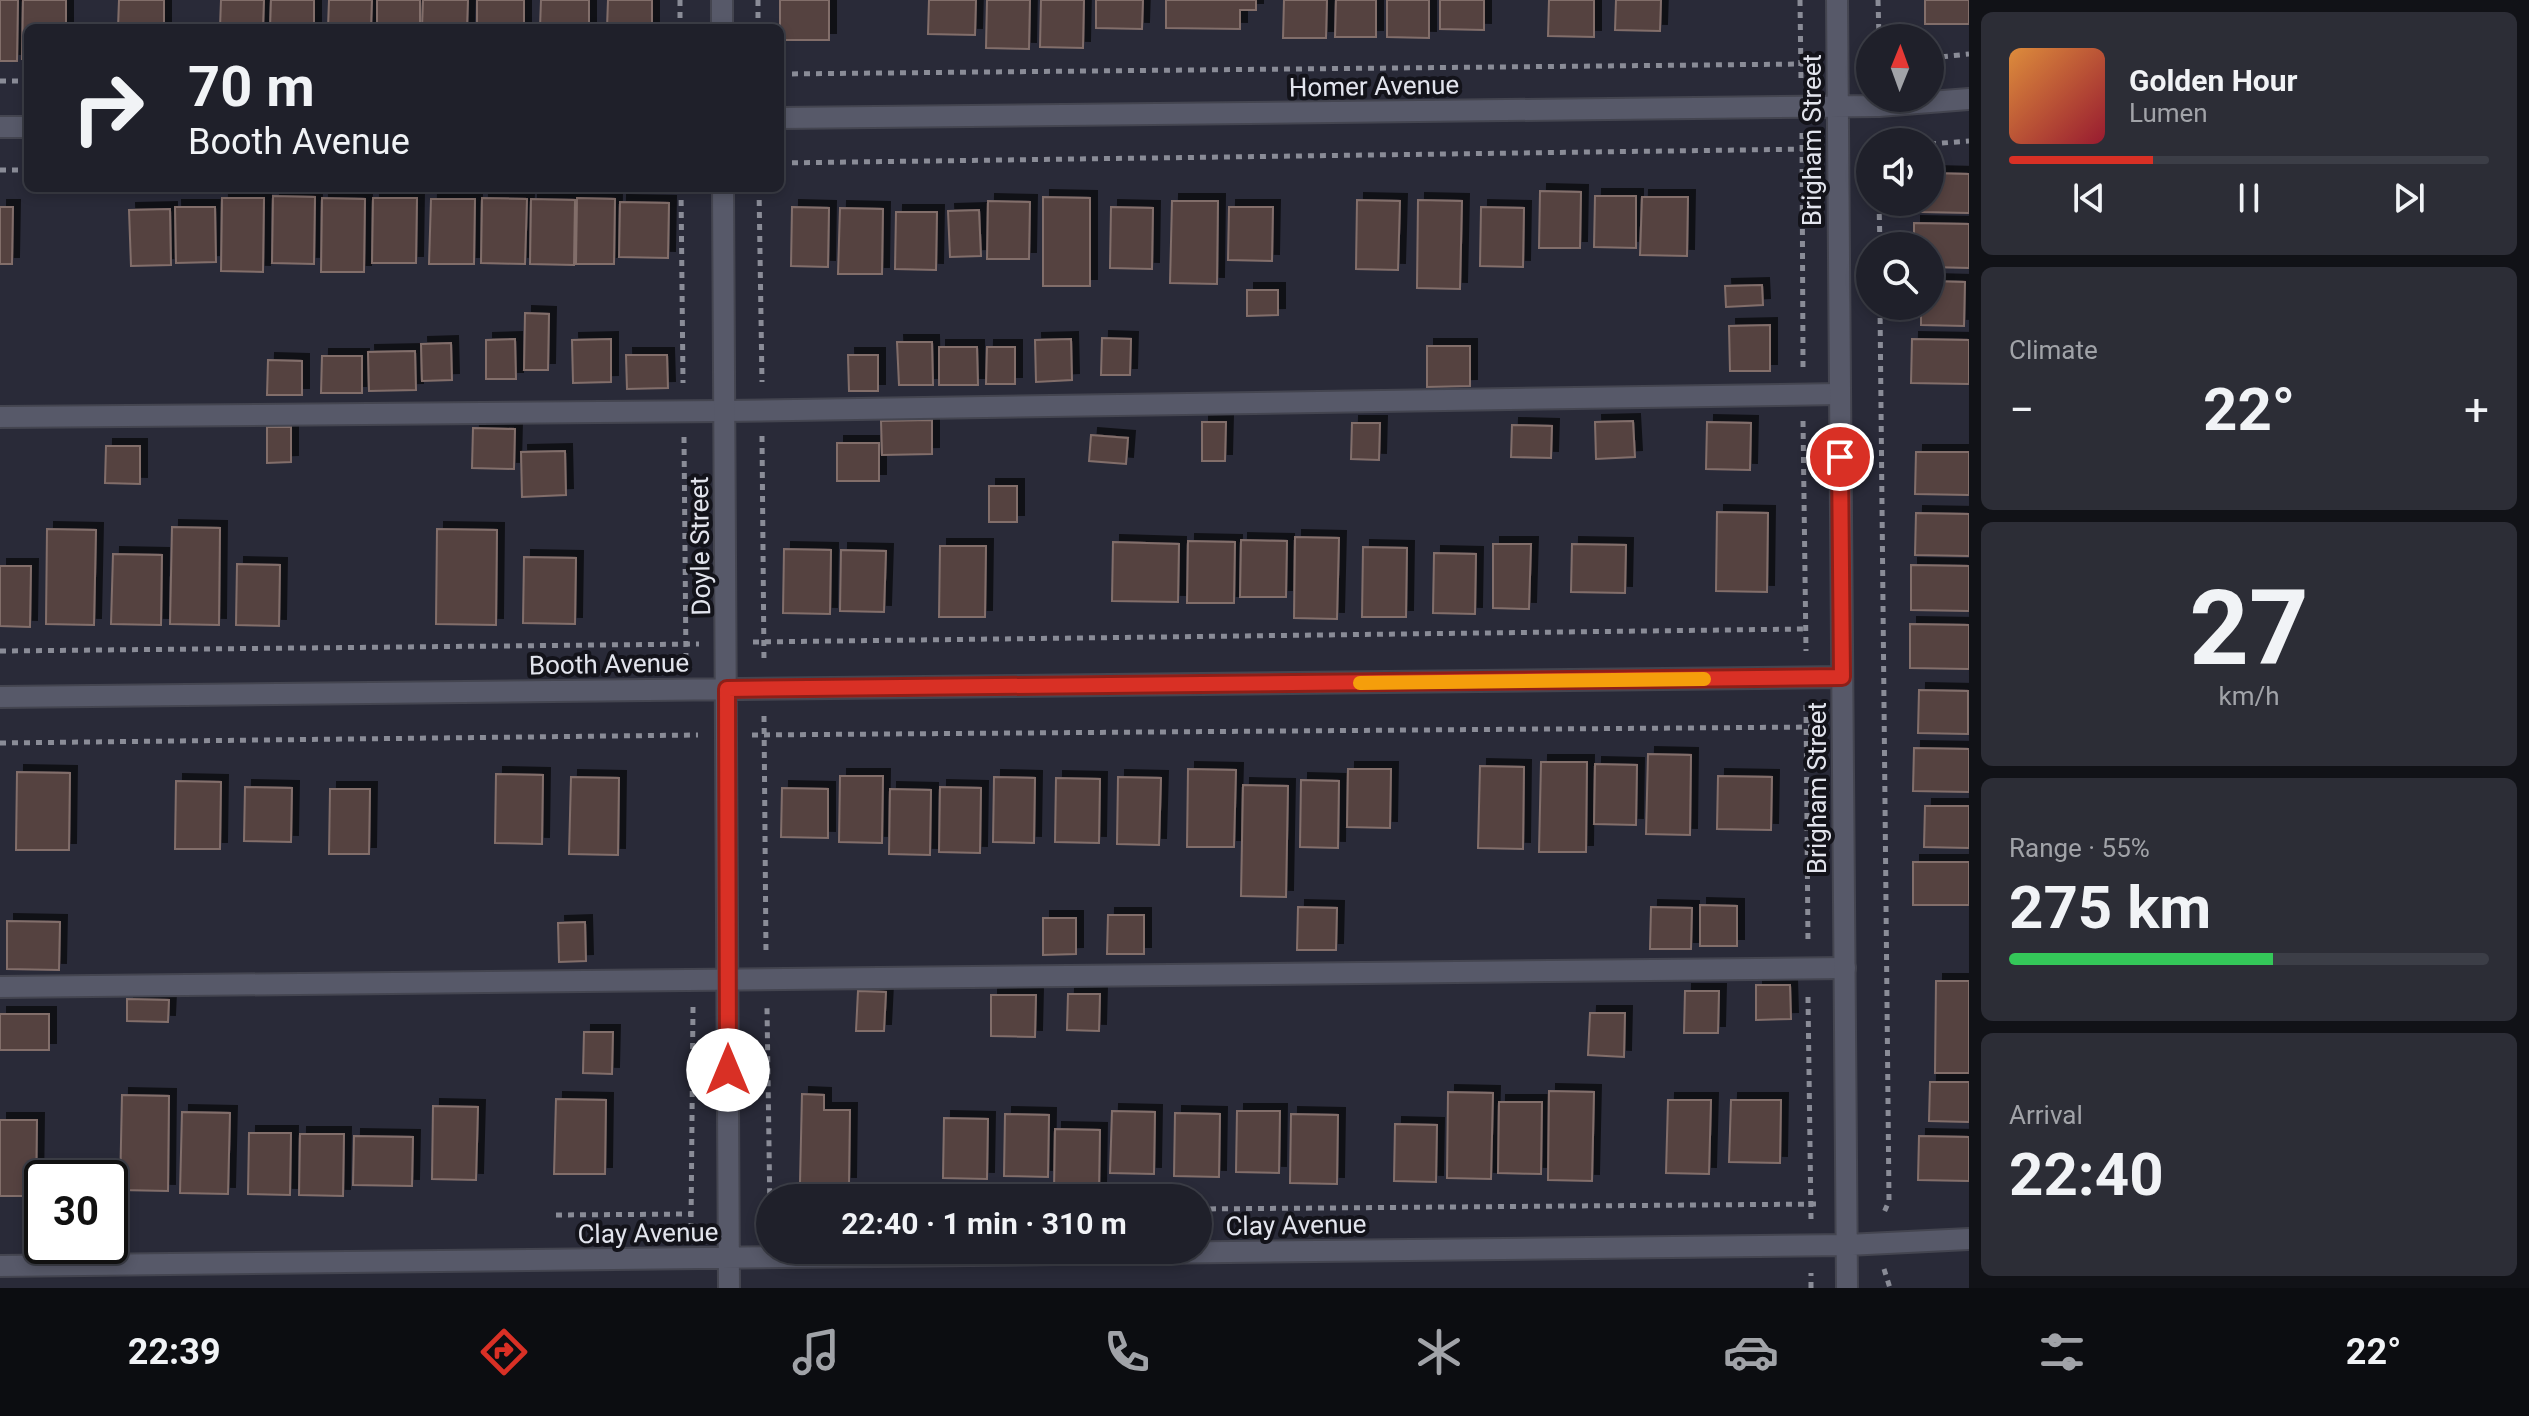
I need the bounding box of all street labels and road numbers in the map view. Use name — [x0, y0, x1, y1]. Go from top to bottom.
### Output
street label: Brigham Street — [1797, 54, 1827, 226]
street label: Homer Avenue — [1289, 70, 1459, 102]
street label: Doyle Street — [684, 476, 716, 616]
street label: Booth Avenue — [529, 648, 689, 680]
street label: Brigham Street — [1802, 702, 1832, 874]
street label: Clay Avenue — [1225, 1209, 1367, 1241]
street label: Clay Avenue — [577, 1217, 719, 1249]

